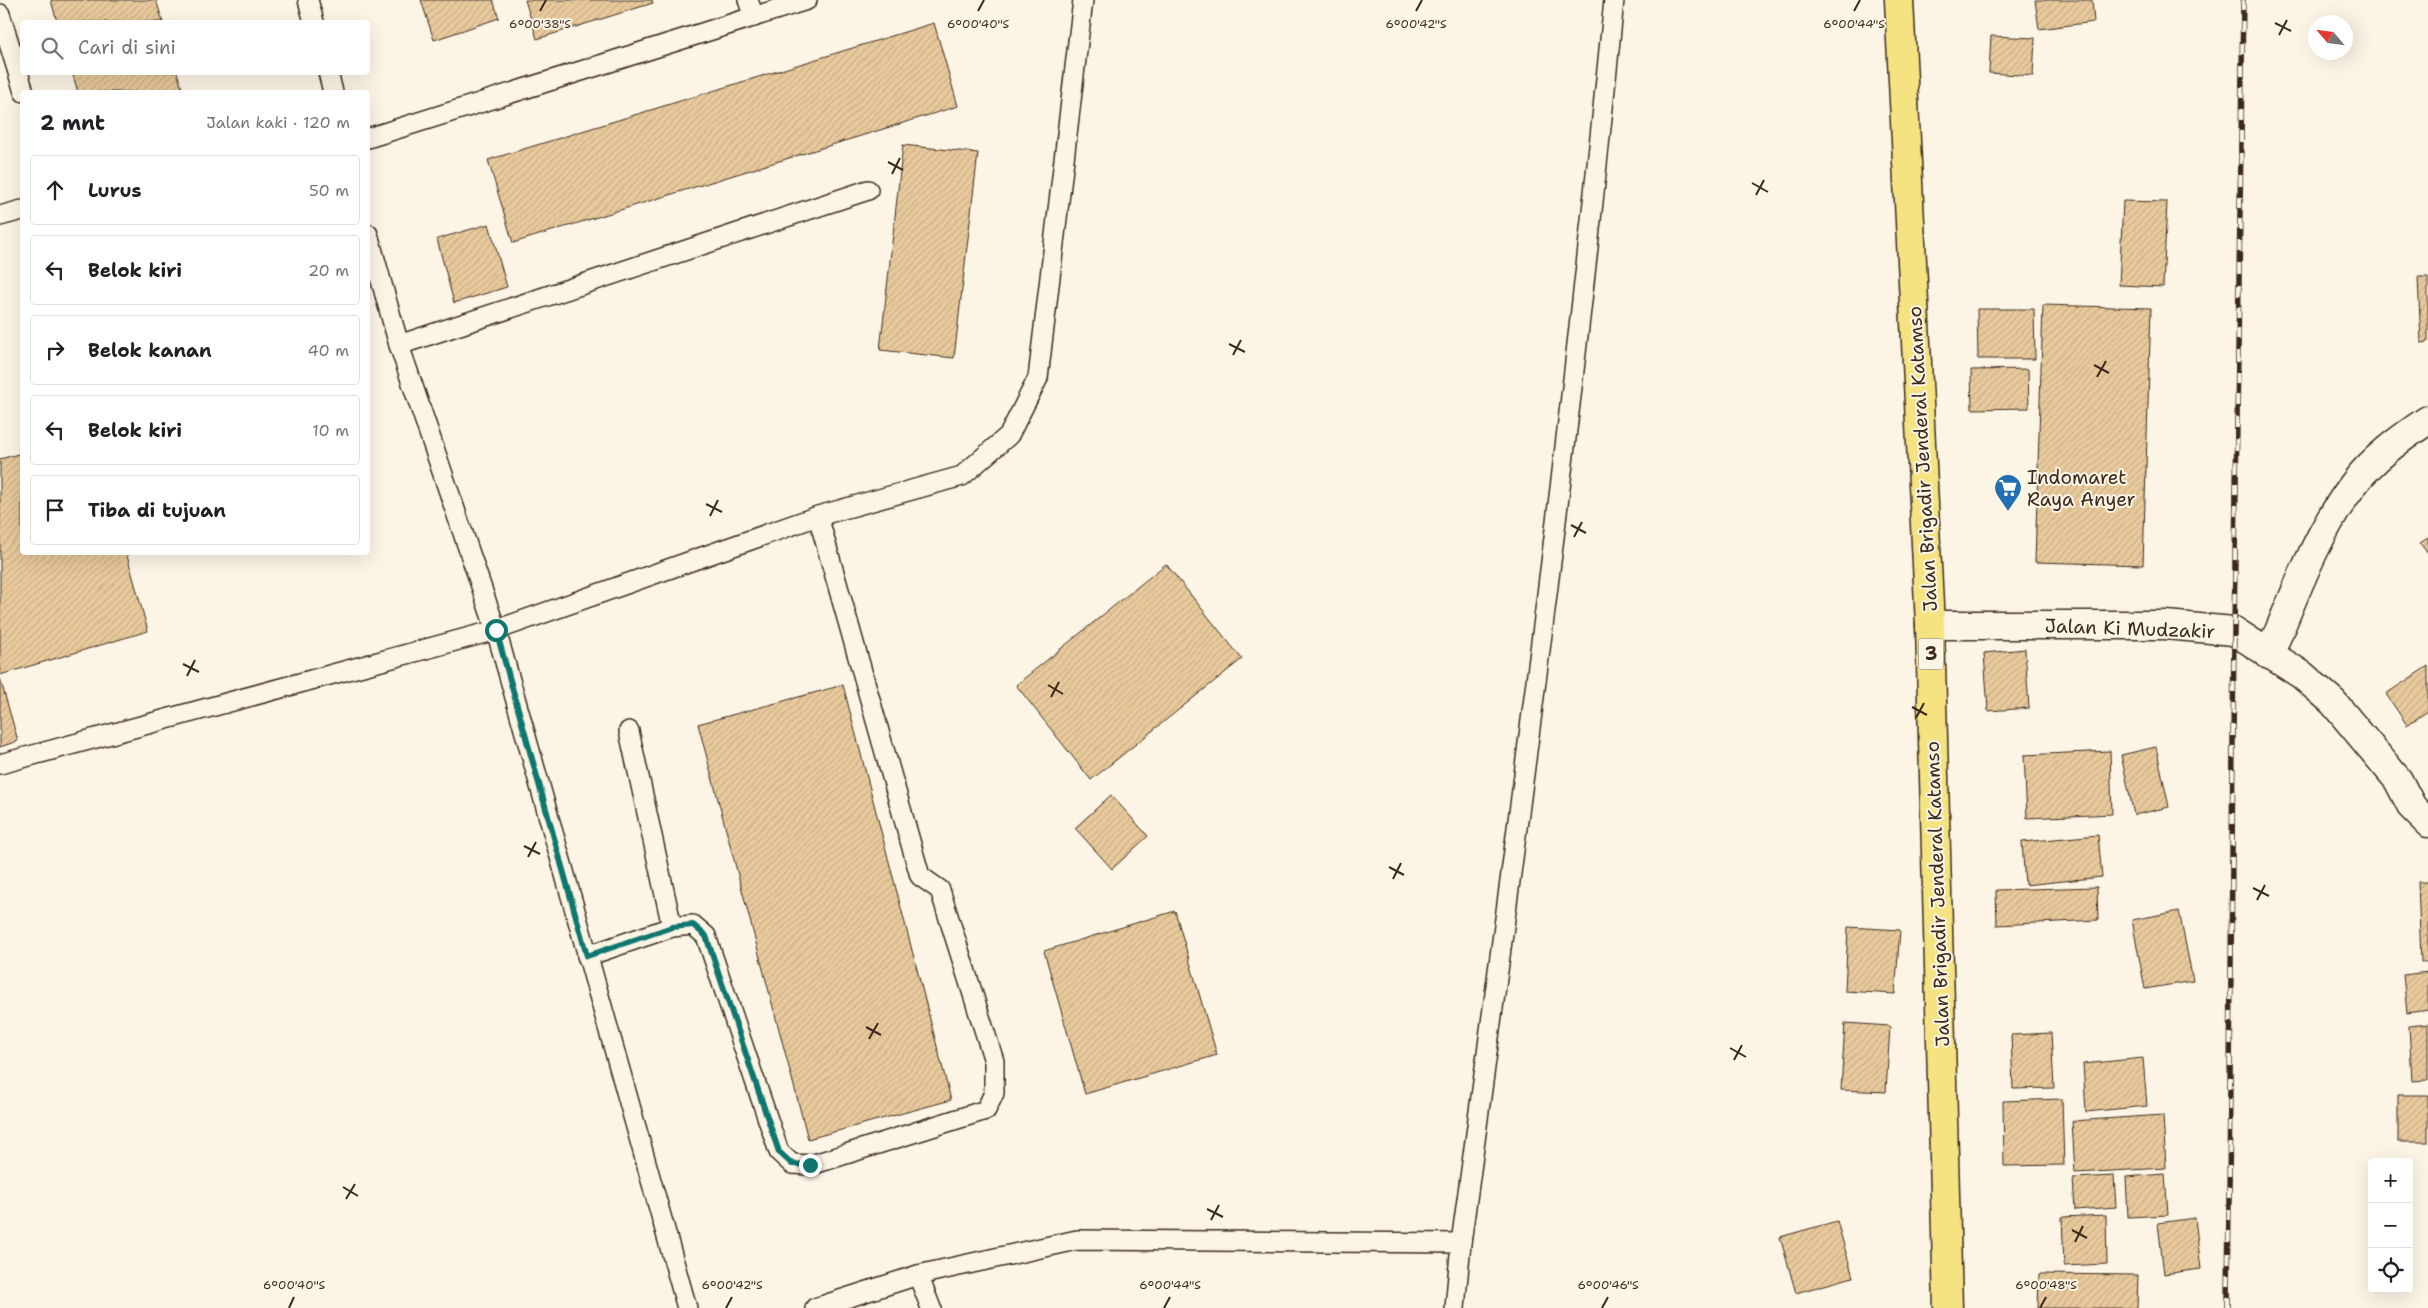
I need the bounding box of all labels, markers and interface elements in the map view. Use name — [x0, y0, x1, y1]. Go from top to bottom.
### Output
north arrow — [2308, 15, 2353, 60]
text: 6°00'38"S — [509, 16, 571, 32]
text: 6°00'40"S — [947, 16, 1009, 32]
text: 6°00'42"S — [1385, 16, 1447, 32]
text: 6°00'44"S — [1823, 16, 1885, 32]
search box — [20, 20, 370, 75]
icon: search — [38, 34, 66, 62]
text: Cari di sini — [78, 35, 176, 60]
text: 2 mnt — [40, 109, 105, 137]
text: Jalan kaki · 120 m — [206, 112, 350, 133]
icon: ahead — [41, 176, 69, 204]
text: Lurus — [88, 178, 142, 203]
text: 50 m — [309, 180, 349, 201]
icon: left — [41, 256, 69, 284]
text: Belok kiri — [88, 258, 182, 283]
text: 20 m — [308, 260, 349, 281]
street label: Jalan Brigadir Jenderal Katamso — [1902, 306, 1943, 612]
icon: right — [41, 336, 69, 364]
text: Belok kanan — [88, 338, 212, 363]
text: 40 m — [307, 340, 349, 361]
icon: left — [41, 416, 69, 444]
text: Belok kiri — [88, 418, 182, 443]
text: 10 m — [312, 420, 349, 441]
place label: Indomaret Raya Anyer — [2027, 465, 2136, 512]
supermarket icon: Indomaret Raya Anyer — [1993, 473, 2023, 512]
icon: arrive — [41, 496, 69, 524]
text: Tiba di tujuan — [88, 498, 226, 523]
street label: Jalan Ki Mudzakir — [2044, 613, 2216, 644]
route start — [485, 619, 508, 642]
road number: 3 — [1918, 639, 1944, 670]
street label: Jalan Brigadir Jenderal Katamso — [1920, 741, 1955, 1047]
route end — [799, 1154, 822, 1177]
map controls — [2368, 1158, 2413, 1293]
button: + — [2368, 1158, 2413, 1203]
button: − — [2368, 1203, 2413, 1248]
button: locate — [2368, 1248, 2413, 1293]
text: 6°00'40"S — [263, 1277, 325, 1293]
text: 6°00'42"S — [701, 1277, 763, 1293]
text: 6°00'44"S — [1139, 1277, 1201, 1293]
text: 6°00'46"S — [1577, 1277, 1639, 1293]
text: 6°00'48"S — [2015, 1277, 2077, 1293]

